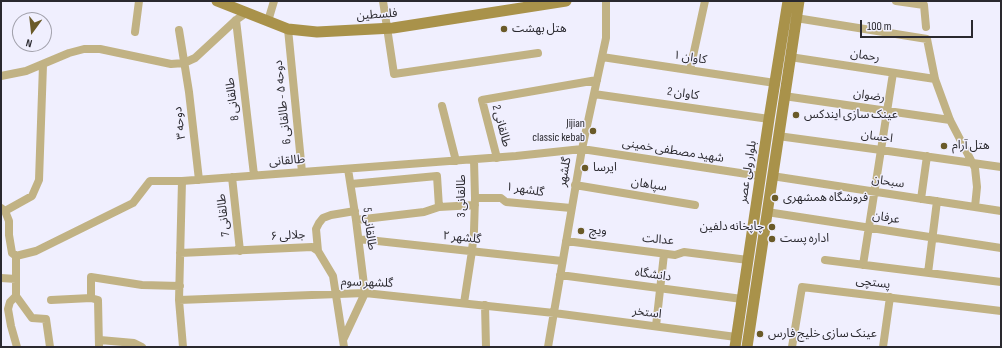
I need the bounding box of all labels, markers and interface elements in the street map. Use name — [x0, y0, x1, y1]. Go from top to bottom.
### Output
street label: فلسطین — [356, 6, 398, 24]
north arrow — [12, 12, 52, 52]
scale bar — [862, 12, 975, 38]
text: 100 m — [867, 19, 892, 34]
place label: هتل بهشت — [512, 22, 567, 36]
marker: هتل بهشت — [499, 24, 509, 34]
text: N — [25, 36, 34, 50]
street label: رحمان — [849, 47, 881, 65]
street label: کاوان ۱ — [672, 48, 708, 68]
street label: دوحه ۵ - طالقانی 6 — [271, 59, 295, 145]
street label: طالقانی 8 — [223, 77, 243, 121]
street label: کاوان 2 — [666, 85, 700, 103]
street label: رضوان — [852, 87, 886, 105]
street label: طالقانی 2 — [488, 103, 514, 149]
street label: دوحه ۳ — [171, 106, 189, 140]
place label: عینک سازی ایندکس — [804, 108, 898, 122]
marker: عینک سازی ایندکس — [791, 110, 801, 120]
place label: Jijian classic kebab — [532, 117, 585, 145]
marker: Jijian classic kebab — [588, 126, 598, 136]
street label: احسان — [860, 128, 894, 146]
street label: شهید مصطفی خمینی — [621, 136, 725, 166]
place label: هتل آرام — [952, 139, 990, 153]
street label: بلوار ولی عصر — [736, 140, 760, 204]
marker: هتل آرام — [939, 141, 949, 151]
street label: طالقانی — [268, 153, 306, 169]
street label: گلشهر — [555, 156, 575, 188]
place label: ایرسا — [593, 161, 617, 175]
marker: ایرسا — [580, 163, 590, 173]
street label: سبحان — [871, 172, 905, 192]
street label: طالقانی 3 — [455, 174, 469, 218]
street label: سپاهان — [630, 175, 668, 195]
street label: گلشهر ۱ — [505, 180, 545, 200]
place label: فروشگاه همشهری — [783, 191, 868, 205]
street label: طالقانی 7 — [215, 193, 233, 237]
marker: فروشگاه همشهری — [770, 193, 780, 203]
street label: طالقانی 5 — [359, 207, 379, 251]
street label: عرفان — [871, 209, 901, 227]
place label: چاپخانه دلفین — [700, 220, 764, 234]
marker: چاپخانه دلفین — [767, 222, 777, 232]
place label: ویچ — [589, 224, 607, 238]
marker: ویچ — [576, 226, 586, 236]
street label: جلالی ۶ — [270, 228, 306, 244]
street label: گلشهر ۲ — [442, 229, 482, 247]
street label: عدالت — [642, 231, 674, 249]
place label: اداره پست — [780, 232, 829, 246]
marker: اداره پست — [767, 234, 777, 244]
street label: دانشگاه — [634, 265, 672, 285]
street label: پستچی — [855, 274, 891, 292]
street label: گلشهر سوم — [341, 275, 393, 291]
street label: استخر — [632, 304, 662, 322]
place label: عینک سازی خلیج فارس — [768, 327, 877, 341]
marker: عینک سازی خلیج فارس — [755, 329, 765, 339]

